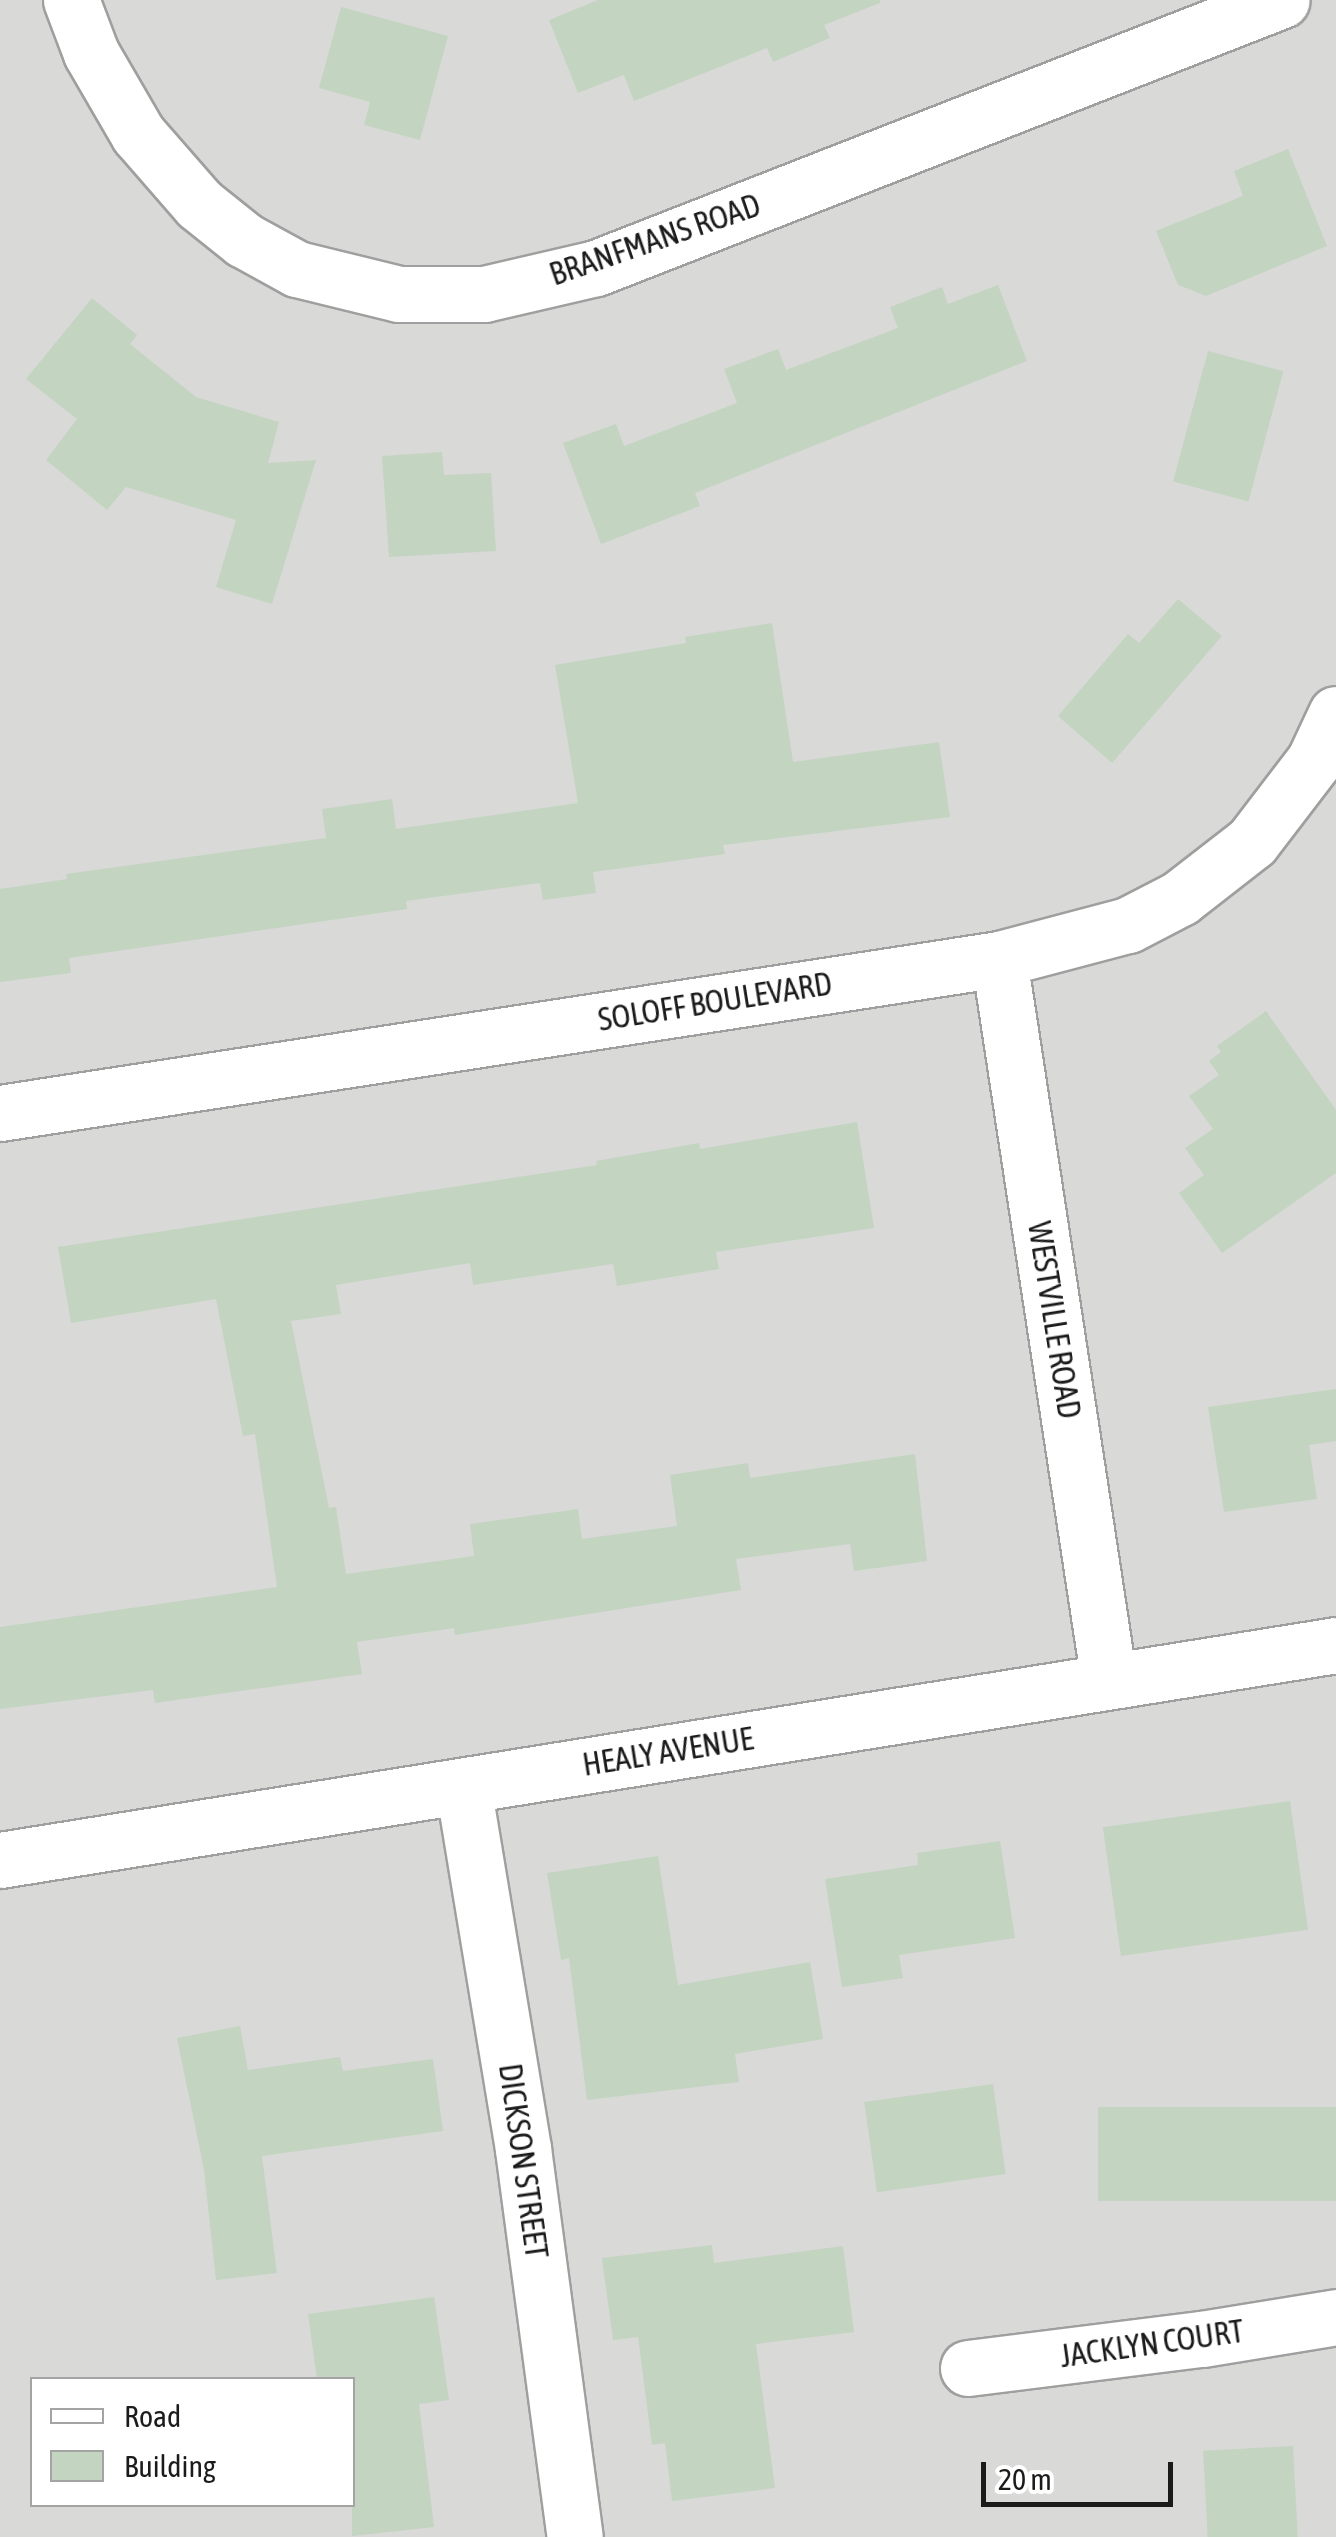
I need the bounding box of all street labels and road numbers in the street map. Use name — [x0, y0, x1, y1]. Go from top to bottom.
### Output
street label: BRANFMANS ROAD — [545, 186, 765, 294]
street label: SOLOFF BOULEVARD — [595, 965, 835, 1039]
street label: WESTVILLE ROAD — [1019, 1219, 1089, 1421]
street label: HEALY AVENUE — [580, 1720, 756, 1784]
street label: DICKSON STREET — [490, 2061, 556, 2261]
street label: JACKLYN COURT — [1058, 2312, 1246, 2376]

